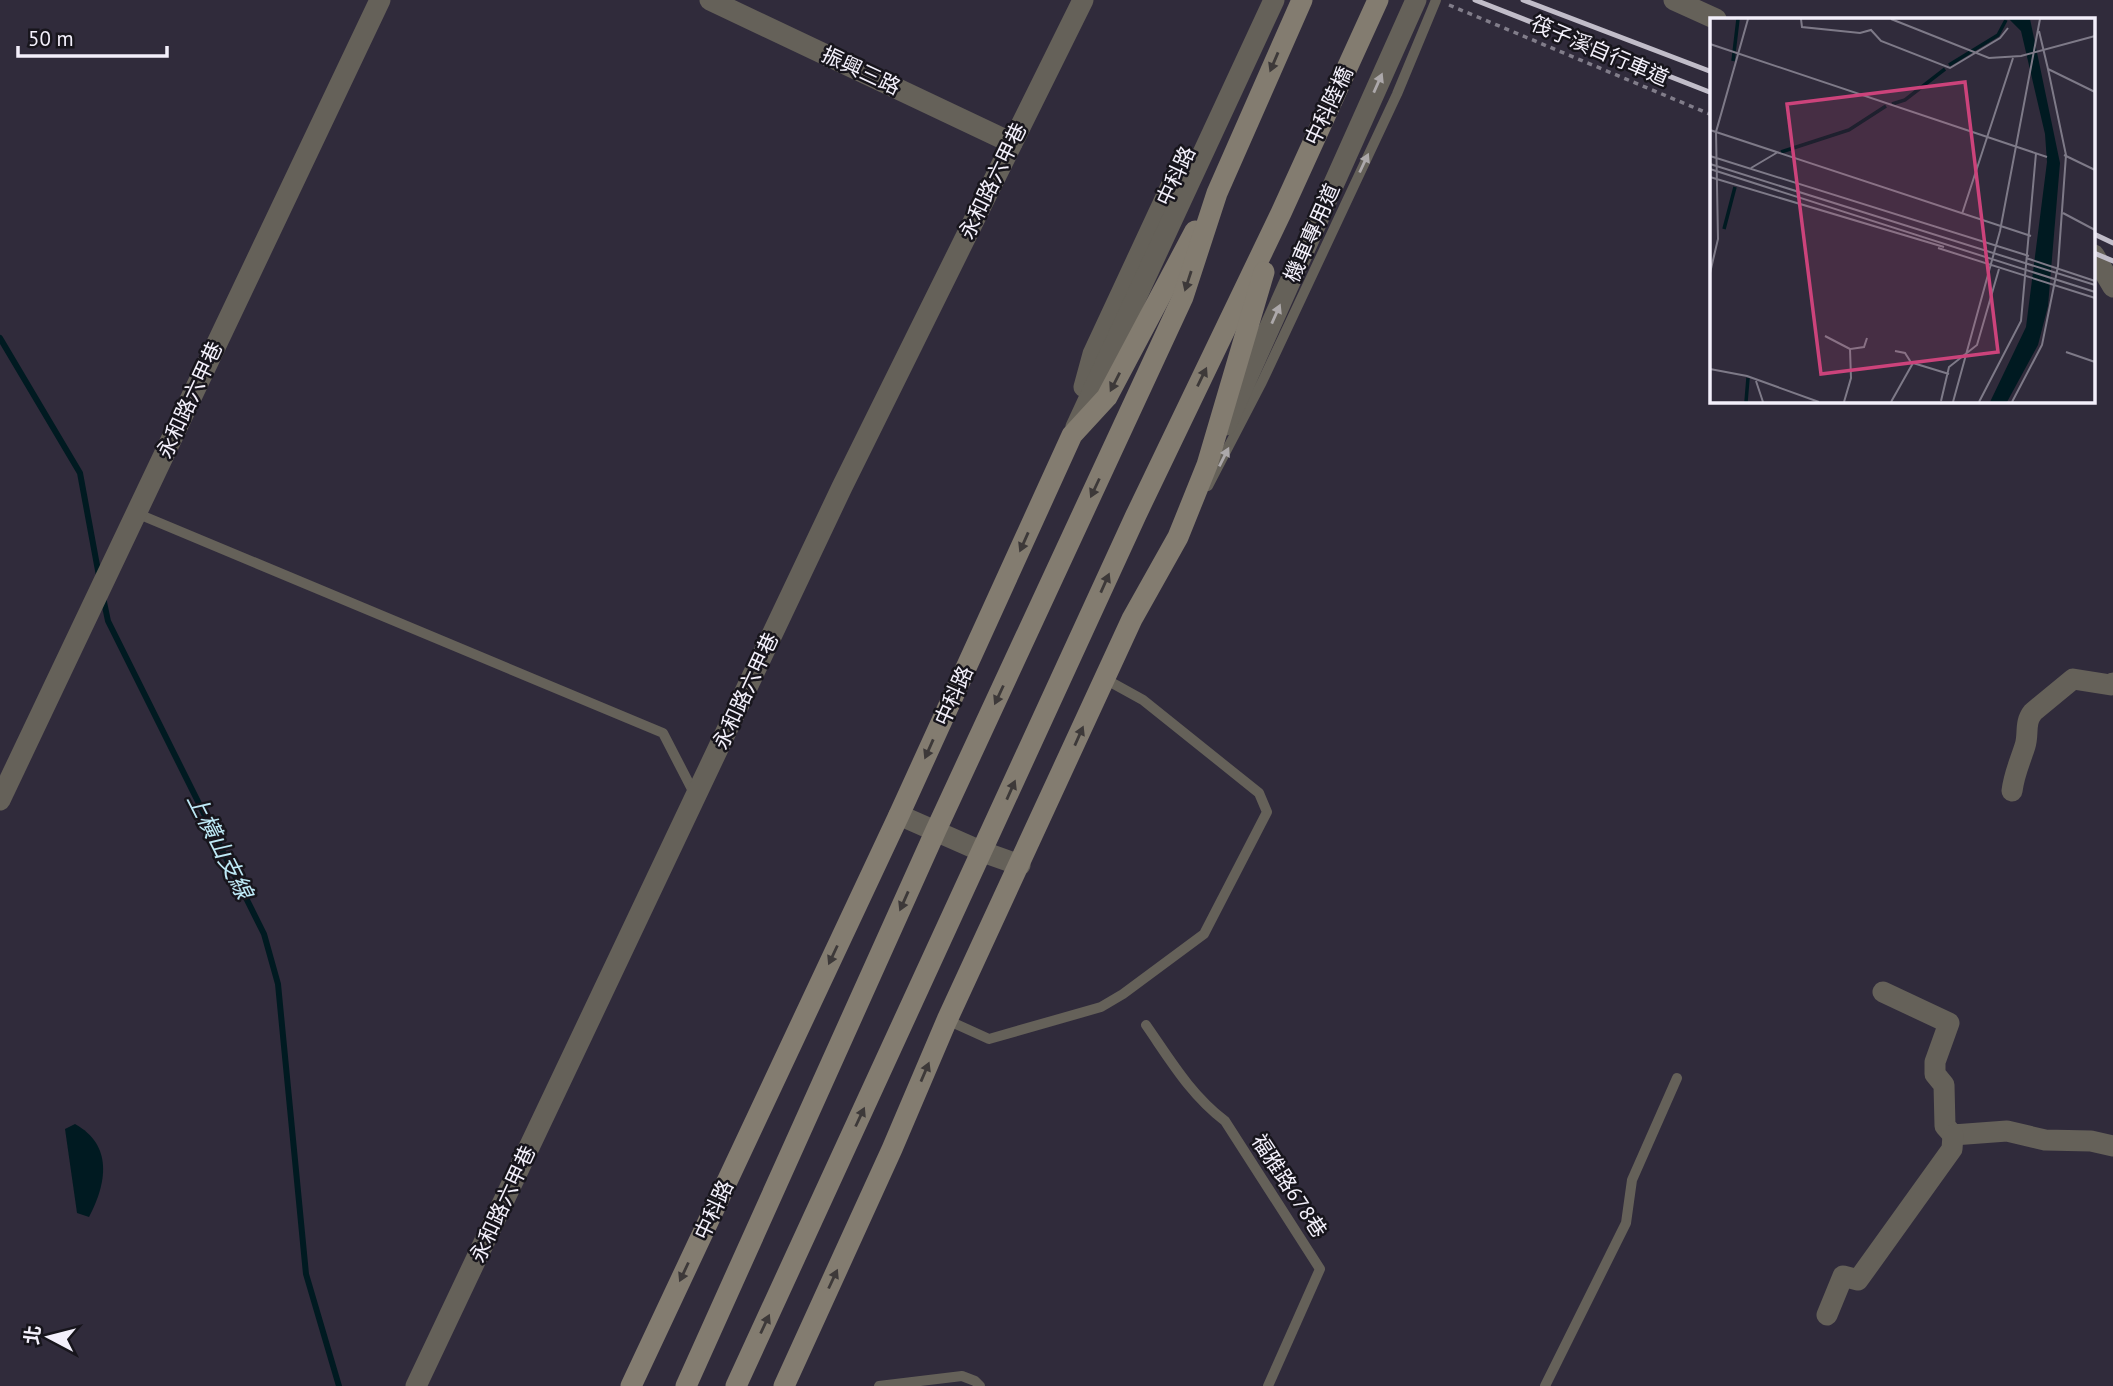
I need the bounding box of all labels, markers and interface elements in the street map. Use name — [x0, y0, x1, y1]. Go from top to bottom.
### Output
street label: 筏子溪自行車道 — [1527, 9, 1673, 92]
scale bar — [18, 14, 166, 58]
inset map — [1710, 18, 2096, 402]
text: 50 m — [28, 25, 74, 52]
street label: 振興三路 — [817, 41, 905, 101]
one-way arrow — [1268, 52, 1280, 72]
street label: 中科陸橋 — [1299, 62, 1359, 150]
one-way arrow — [1373, 73, 1384, 94]
street label: 永和路六甲巷 — [953, 118, 1032, 243]
street label: 中科路 — [1150, 142, 1201, 210]
one-way arrow — [1359, 153, 1370, 173]
street label: 機車專用道 — [1278, 179, 1345, 286]
one-way arrow — [1182, 270, 1193, 291]
one-way arrow — [1270, 304, 1282, 324]
street label: 永和路六甲巷 — [151, 337, 228, 463]
one-way arrow — [1196, 367, 1208, 387]
one-way arrow — [1109, 372, 1120, 392]
one-way arrow — [1219, 447, 1230, 467]
one-way arrow — [1089, 478, 1100, 498]
one-way arrow — [1018, 532, 1030, 552]
one-way arrow — [1099, 573, 1111, 593]
street label: 永和路六甲巷 — [707, 628, 784, 754]
street label: 中科路 — [928, 662, 979, 730]
one-way arrow — [993, 684, 1004, 705]
one-way arrow — [1073, 726, 1085, 746]
one-way arrow — [924, 739, 935, 759]
one-way arrow — [1005, 780, 1017, 800]
water label: 上橫山支線 — [181, 788, 261, 906]
one-way arrow — [898, 891, 910, 911]
one-way arrow — [828, 945, 839, 966]
one-way arrow — [920, 1061, 931, 1082]
one-way arrow — [855, 1107, 866, 1128]
street label: 福雅路678巷 — [1246, 1129, 1333, 1243]
street label: 永和路六甲巷 — [464, 1141, 541, 1267]
street label: 中科路 — [688, 1176, 739, 1244]
one-way arrow — [679, 1262, 690, 1282]
one-way arrow — [828, 1269, 839, 1290]
north arrow — [14, 1302, 84, 1372]
one-way arrow — [759, 1314, 771, 1334]
text: 北 — [19, 1324, 45, 1346]

